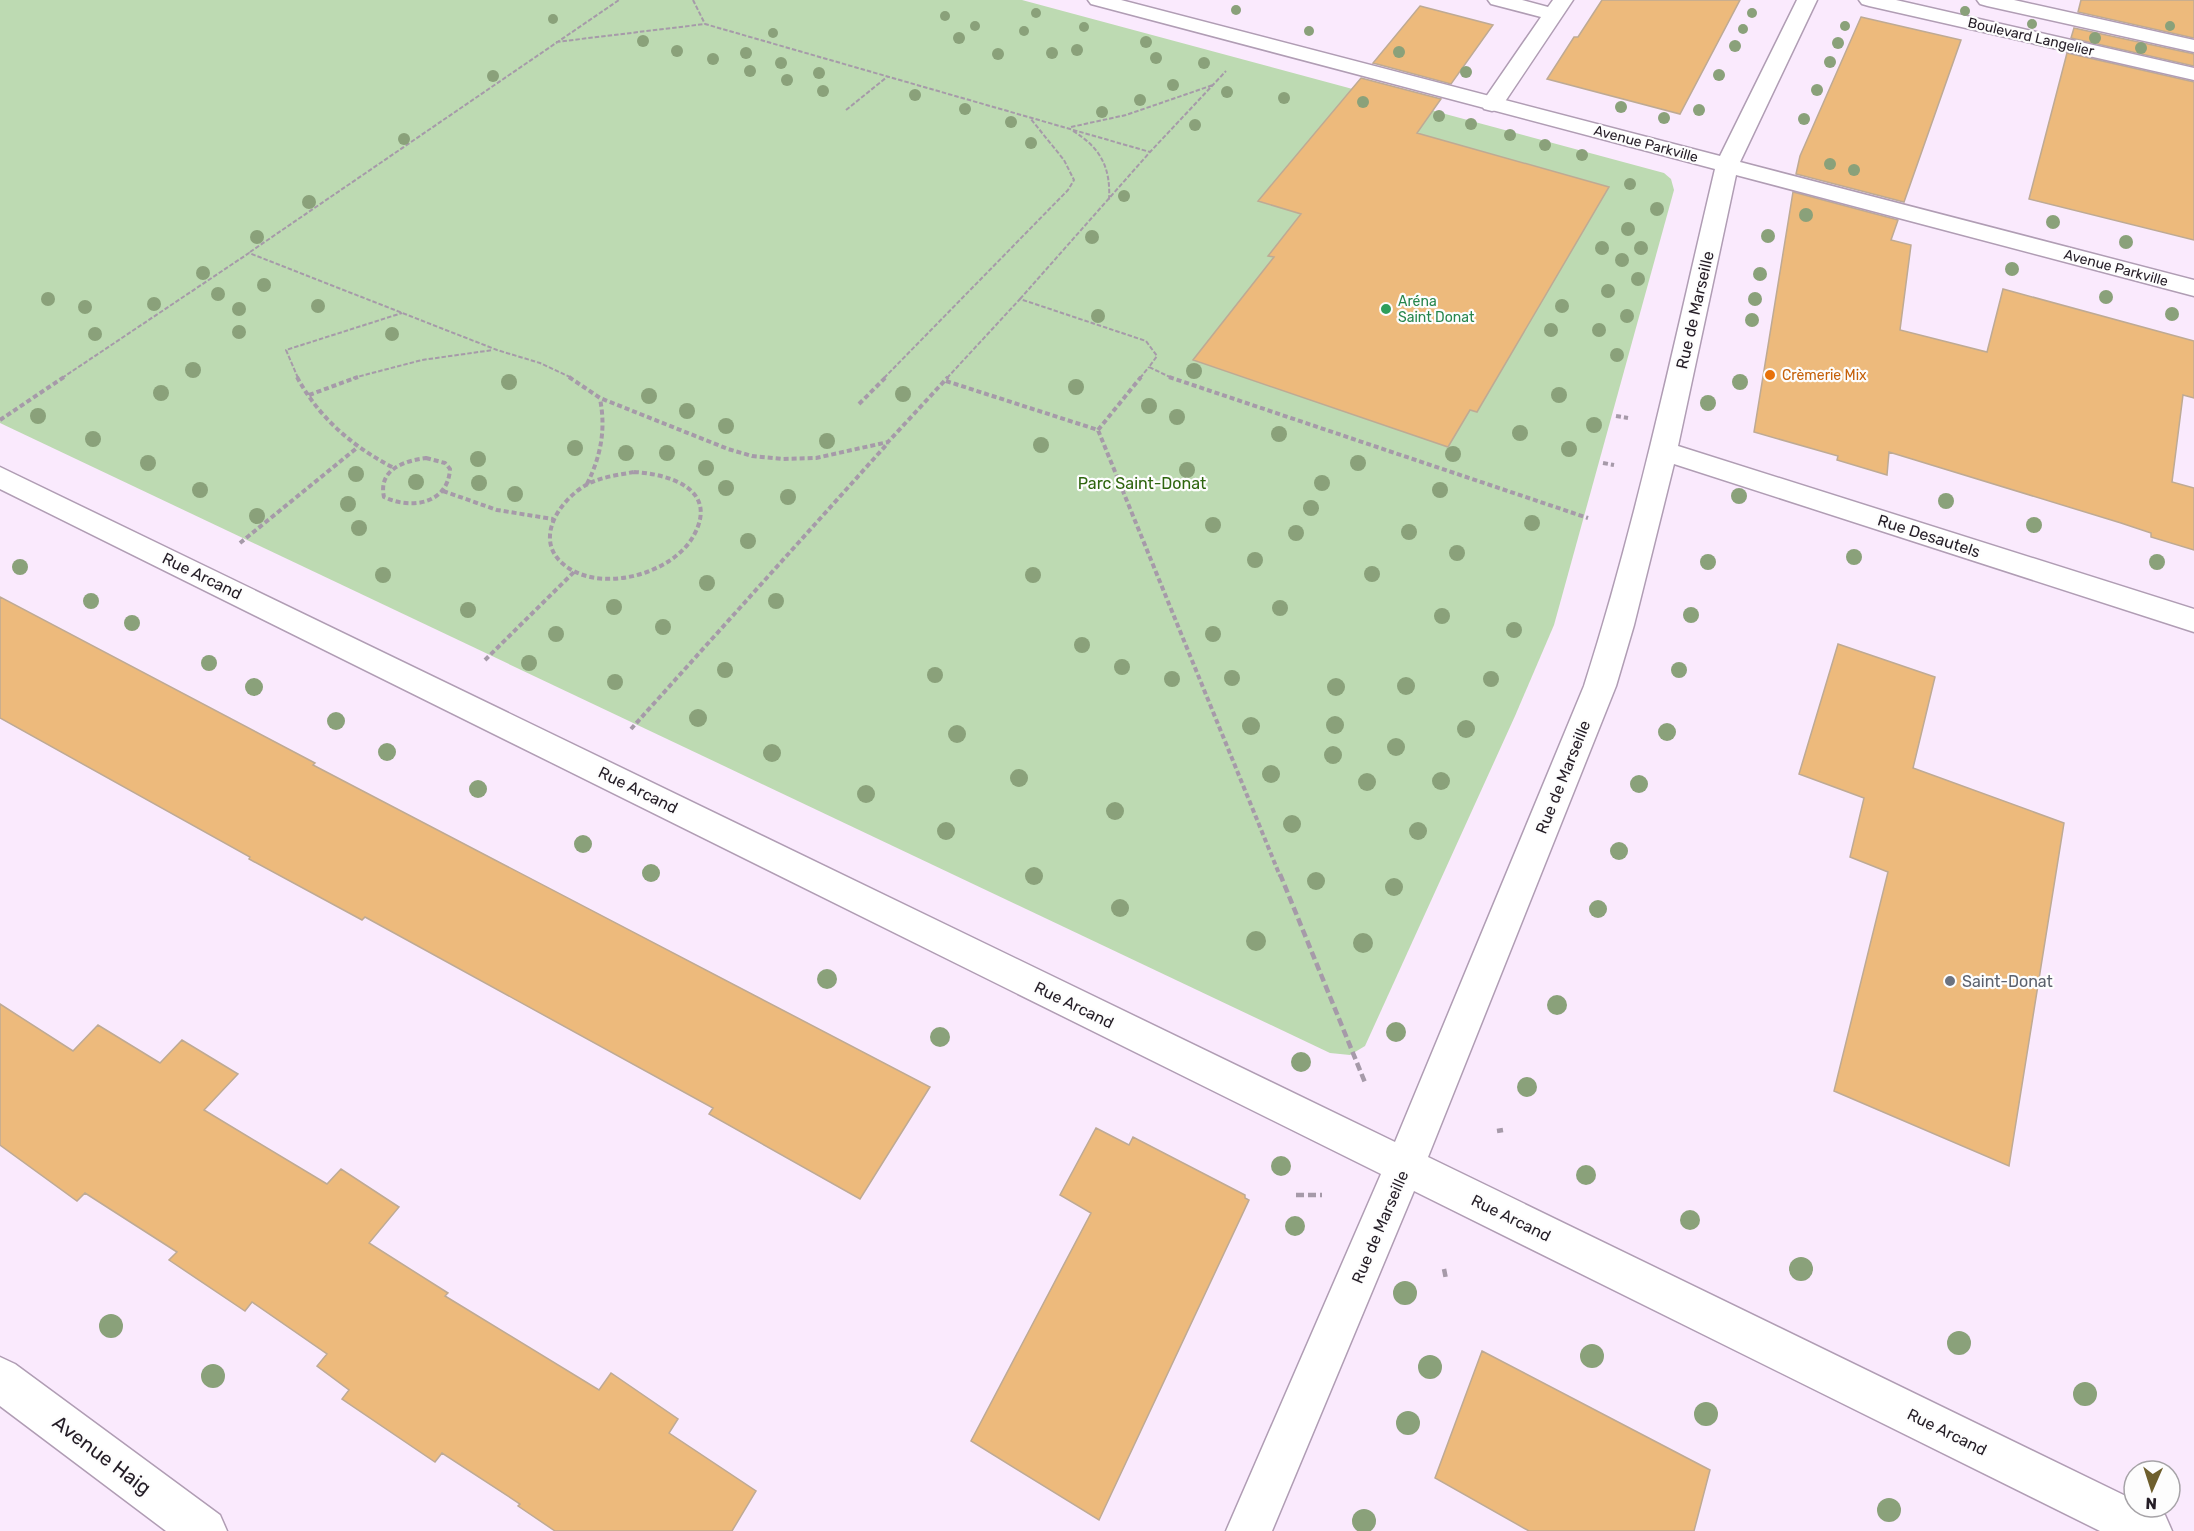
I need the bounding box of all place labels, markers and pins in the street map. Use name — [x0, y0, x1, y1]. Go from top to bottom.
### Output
place label: Aréna Saint Donat — [1398, 293, 1475, 326]
marker: Aréna Saint Donat — [1379, 302, 1393, 316]
place label: Crèmerie Mix — [1782, 367, 1867, 384]
marker: Crèmerie Mix — [1763, 368, 1777, 382]
place label: Saint-Donat — [1962, 972, 2053, 991]
marker: Saint-Donat — [1943, 974, 1957, 988]

